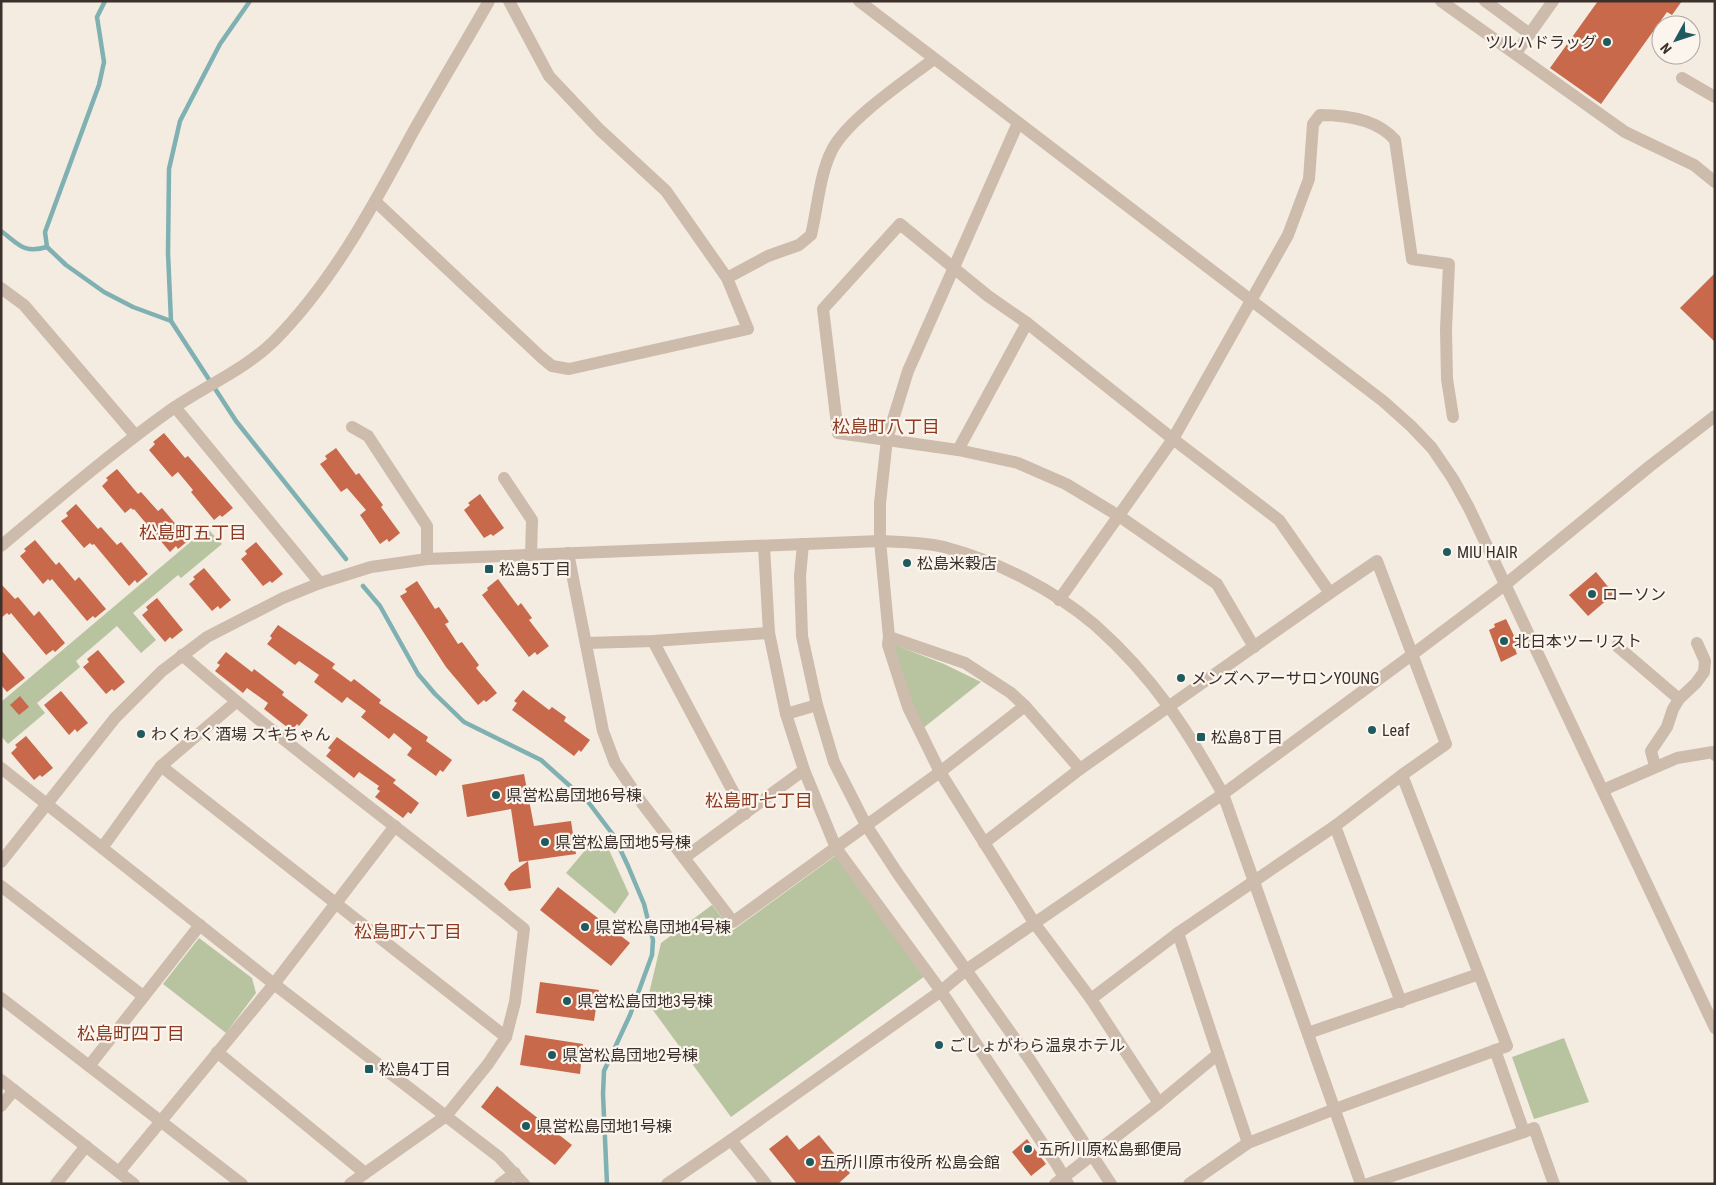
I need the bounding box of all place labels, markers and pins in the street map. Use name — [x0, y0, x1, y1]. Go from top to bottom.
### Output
place label: ツルハドラッグ — [1485, 33, 1597, 52]
marker: ツルハドラッグ — [1601, 36, 1613, 48]
place label: MIU HAIR — [1457, 543, 1518, 562]
marker: MIU HAIR — [1441, 546, 1453, 558]
place label: 松島米穀店 — [917, 554, 997, 573]
marker: 松島米穀店 — [901, 557, 913, 569]
place label: 松島5丁目 — [499, 560, 571, 579]
marker: 松島5丁目 — [483, 563, 495, 575]
place label: ローソン — [1602, 585, 1666, 604]
marker: ローソン — [1586, 588, 1598, 600]
place label: 北日本ツーリスト — [1514, 632, 1642, 651]
marker: 北日本ツーリスト — [1498, 635, 1510, 647]
place label: メンズヘアーサロンYOUNG — [1191, 669, 1380, 688]
marker: メンズヘアーサロンYOUNG — [1175, 672, 1187, 684]
place label: Leaf — [1382, 721, 1410, 740]
marker: Leaf — [1366, 724, 1378, 736]
place label: わくわく酒場 スキちゃん — [151, 725, 331, 744]
marker: わくわく酒場 スキちゃん — [135, 728, 147, 740]
place label: 松島8丁目 — [1211, 728, 1283, 747]
marker: 松島8丁目 — [1195, 731, 1207, 743]
place label: 県営松島団地6号棟 — [506, 786, 642, 805]
marker: 県営松島団地6号棟 — [490, 789, 502, 801]
place label: 県営松島団地5号棟 — [555, 833, 691, 852]
marker: 県営松島団地5号棟 — [539, 836, 551, 848]
place label: 県営松島団地4号棟 — [595, 918, 731, 937]
marker: 県営松島団地4号棟 — [579, 921, 591, 933]
place label: 県営松島団地3号棟 — [577, 992, 713, 1011]
marker: 県営松島団地3号棟 — [561, 995, 573, 1007]
place label: ごしょがわら温泉ホテル — [949, 1036, 1125, 1055]
marker: ごしょがわら温泉ホテル — [933, 1039, 945, 1051]
place label: 県営松島団地2号棟 — [562, 1046, 698, 1065]
marker: 県営松島団地2号棟 — [546, 1049, 558, 1061]
place label: 松島4丁目 — [379, 1060, 451, 1079]
marker: 松島4丁目 — [363, 1063, 375, 1075]
place label: 県営松島団地1号棟 — [536, 1117, 672, 1136]
marker: 県営松島団地1号棟 — [520, 1120, 532, 1132]
place label: 五所川原松島郵便局 — [1038, 1140, 1182, 1159]
marker: 五所川原松島郵便局 — [1022, 1143, 1034, 1155]
place label: 五所川原市役所 松島会館 — [820, 1153, 1000, 1172]
marker: 五所川原市役所 松島会館 — [804, 1156, 816, 1168]

